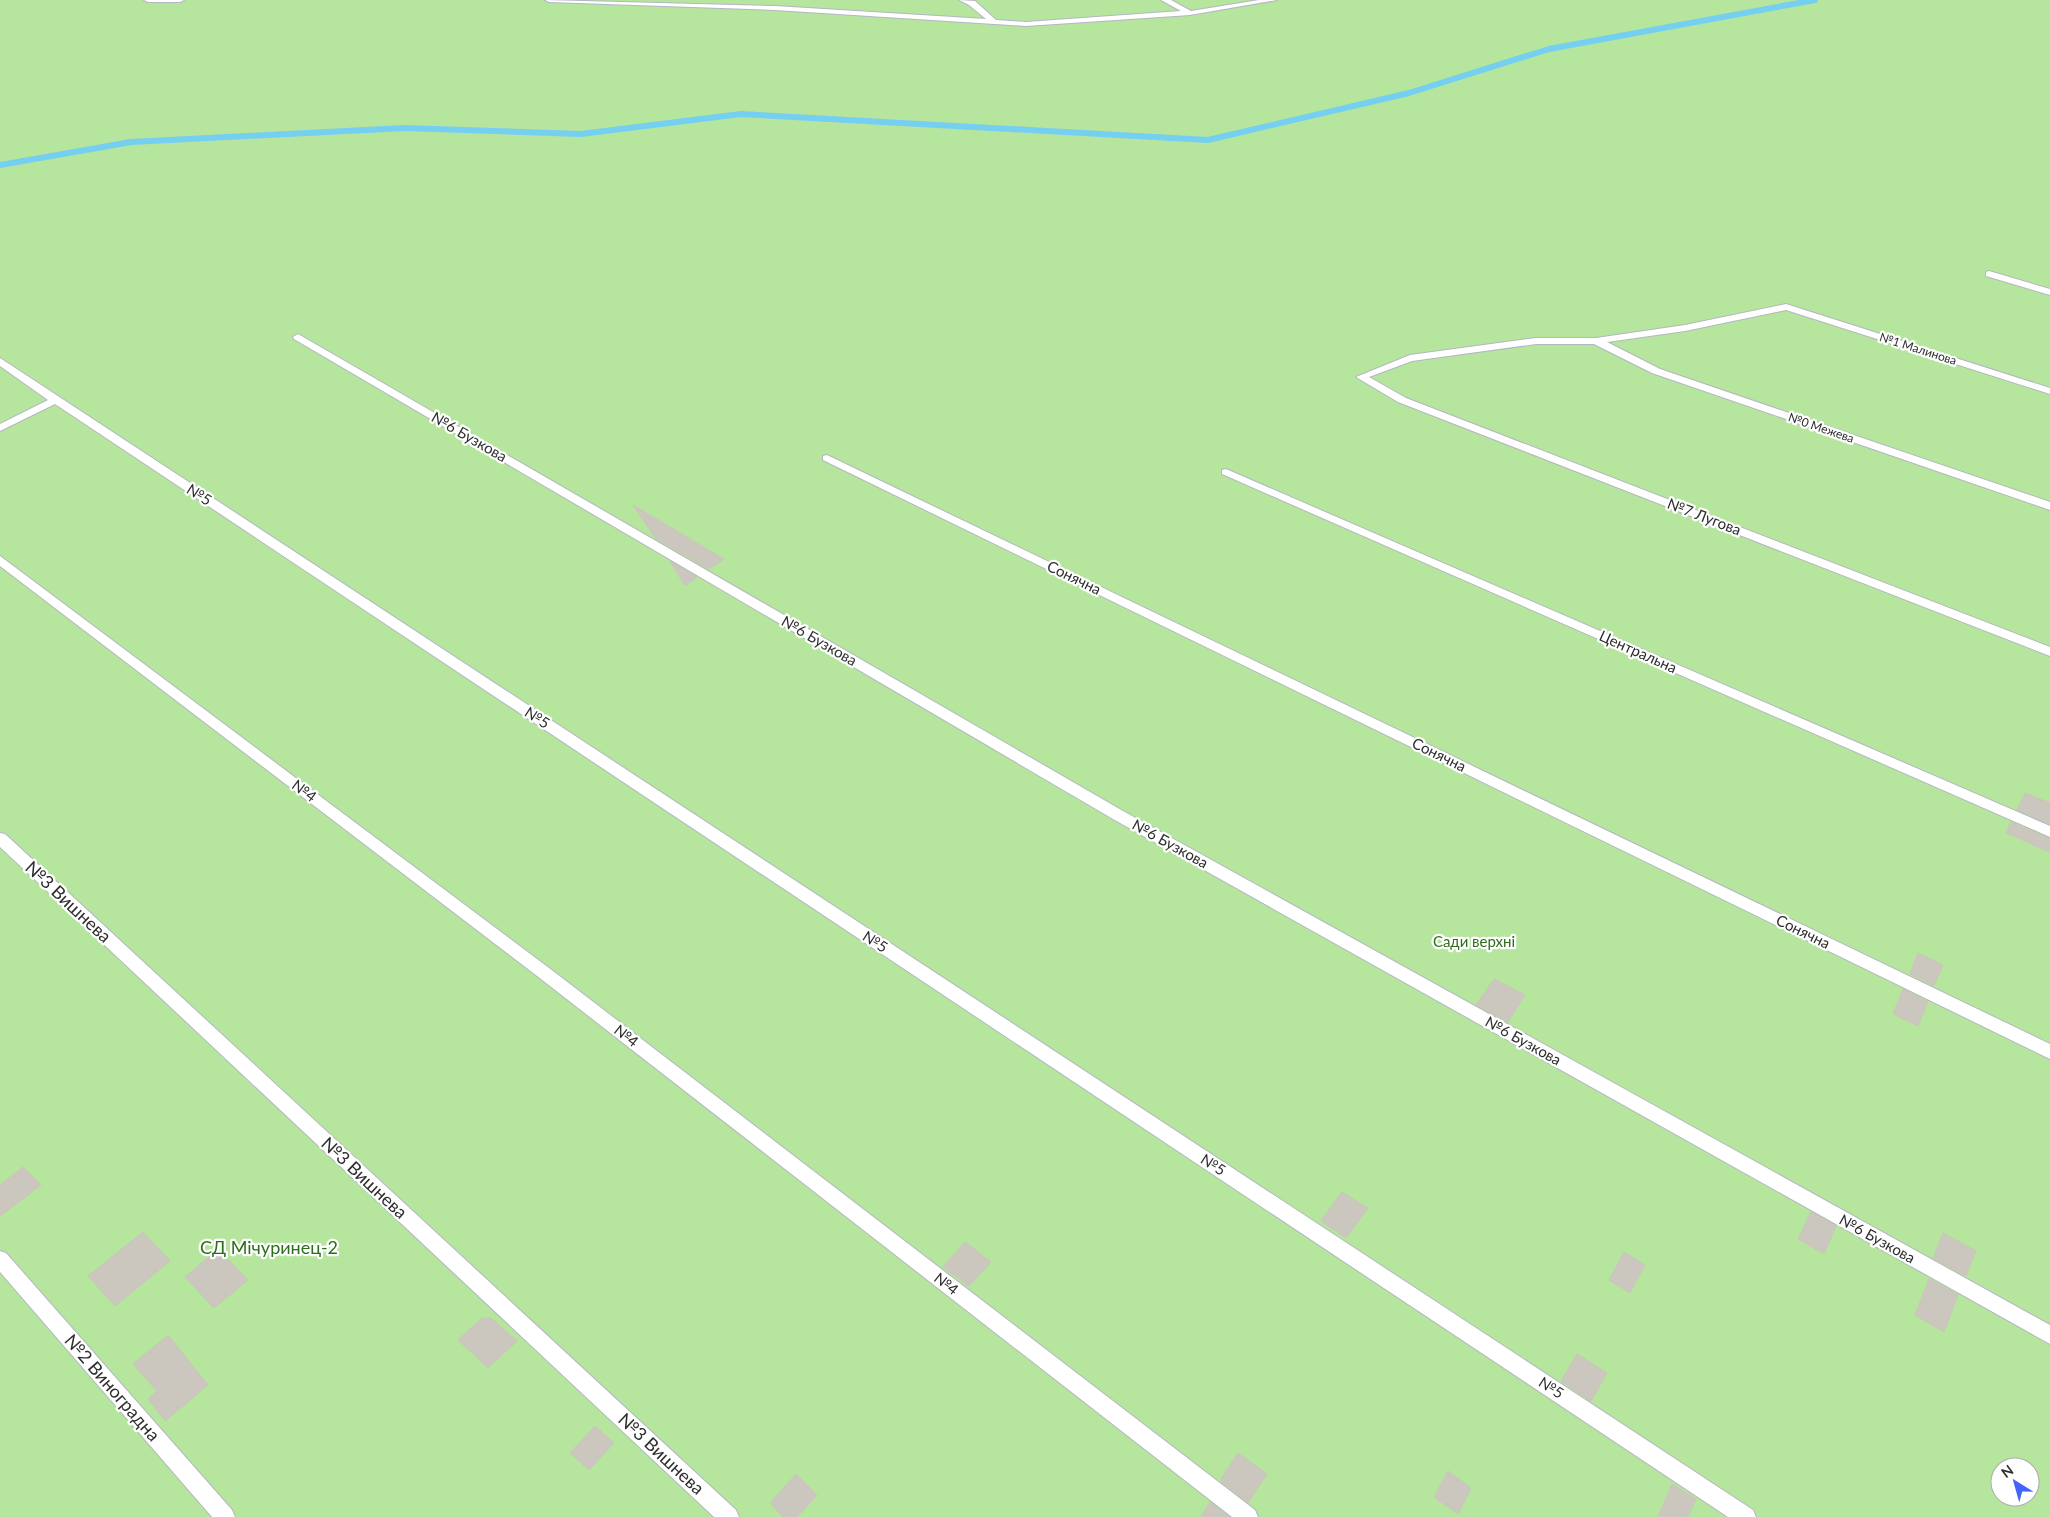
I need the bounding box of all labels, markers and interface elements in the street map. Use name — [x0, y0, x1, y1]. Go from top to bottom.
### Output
street label: №1 Малинова — [1878, 329, 1959, 368]
street label: №6 Бузкова — [429, 407, 510, 465]
street label: №0 Межева — [1786, 409, 1856, 446]
street label: №5 — [184, 480, 215, 509]
street label: №7 Лугова — [1665, 494, 1744, 538]
street label: Сонячна — [1044, 556, 1104, 598]
street label: №6 Бузкова — [779, 611, 860, 669]
street label: Центральна — [1597, 626, 1680, 676]
street label: №5 — [522, 703, 553, 732]
street label: Сонячна — [1409, 733, 1469, 775]
street label: №4 — [289, 775, 321, 805]
street label: №6 Бузкова — [1129, 815, 1212, 871]
street label: №3 Вишнева — [21, 856, 116, 947]
street label: Сонячна — [1773, 910, 1833, 952]
street label: №5 — [860, 927, 891, 956]
park label: Сади верхні — [1433, 932, 1515, 950]
street label: №6 Бузкова — [1482, 1012, 1565, 1068]
street label: №4 — [611, 1020, 643, 1051]
street label: №3 Вишнева — [317, 1132, 412, 1223]
street label: №5 — [1198, 1150, 1229, 1179]
street label: №6 Бузкова — [1836, 1210, 1919, 1266]
park label: СД Мічуринец-2 — [200, 1236, 338, 1258]
street label: №4 — [931, 1268, 963, 1299]
street label: №2 Виноградна — [60, 1329, 165, 1445]
street label: №5 — [1536, 1373, 1567, 1402]
street label: №3 Вишнева — [614, 1408, 709, 1499]
north arrow — [1990, 1457, 2040, 1507]
text: N — [1997, 1461, 2016, 1481]

